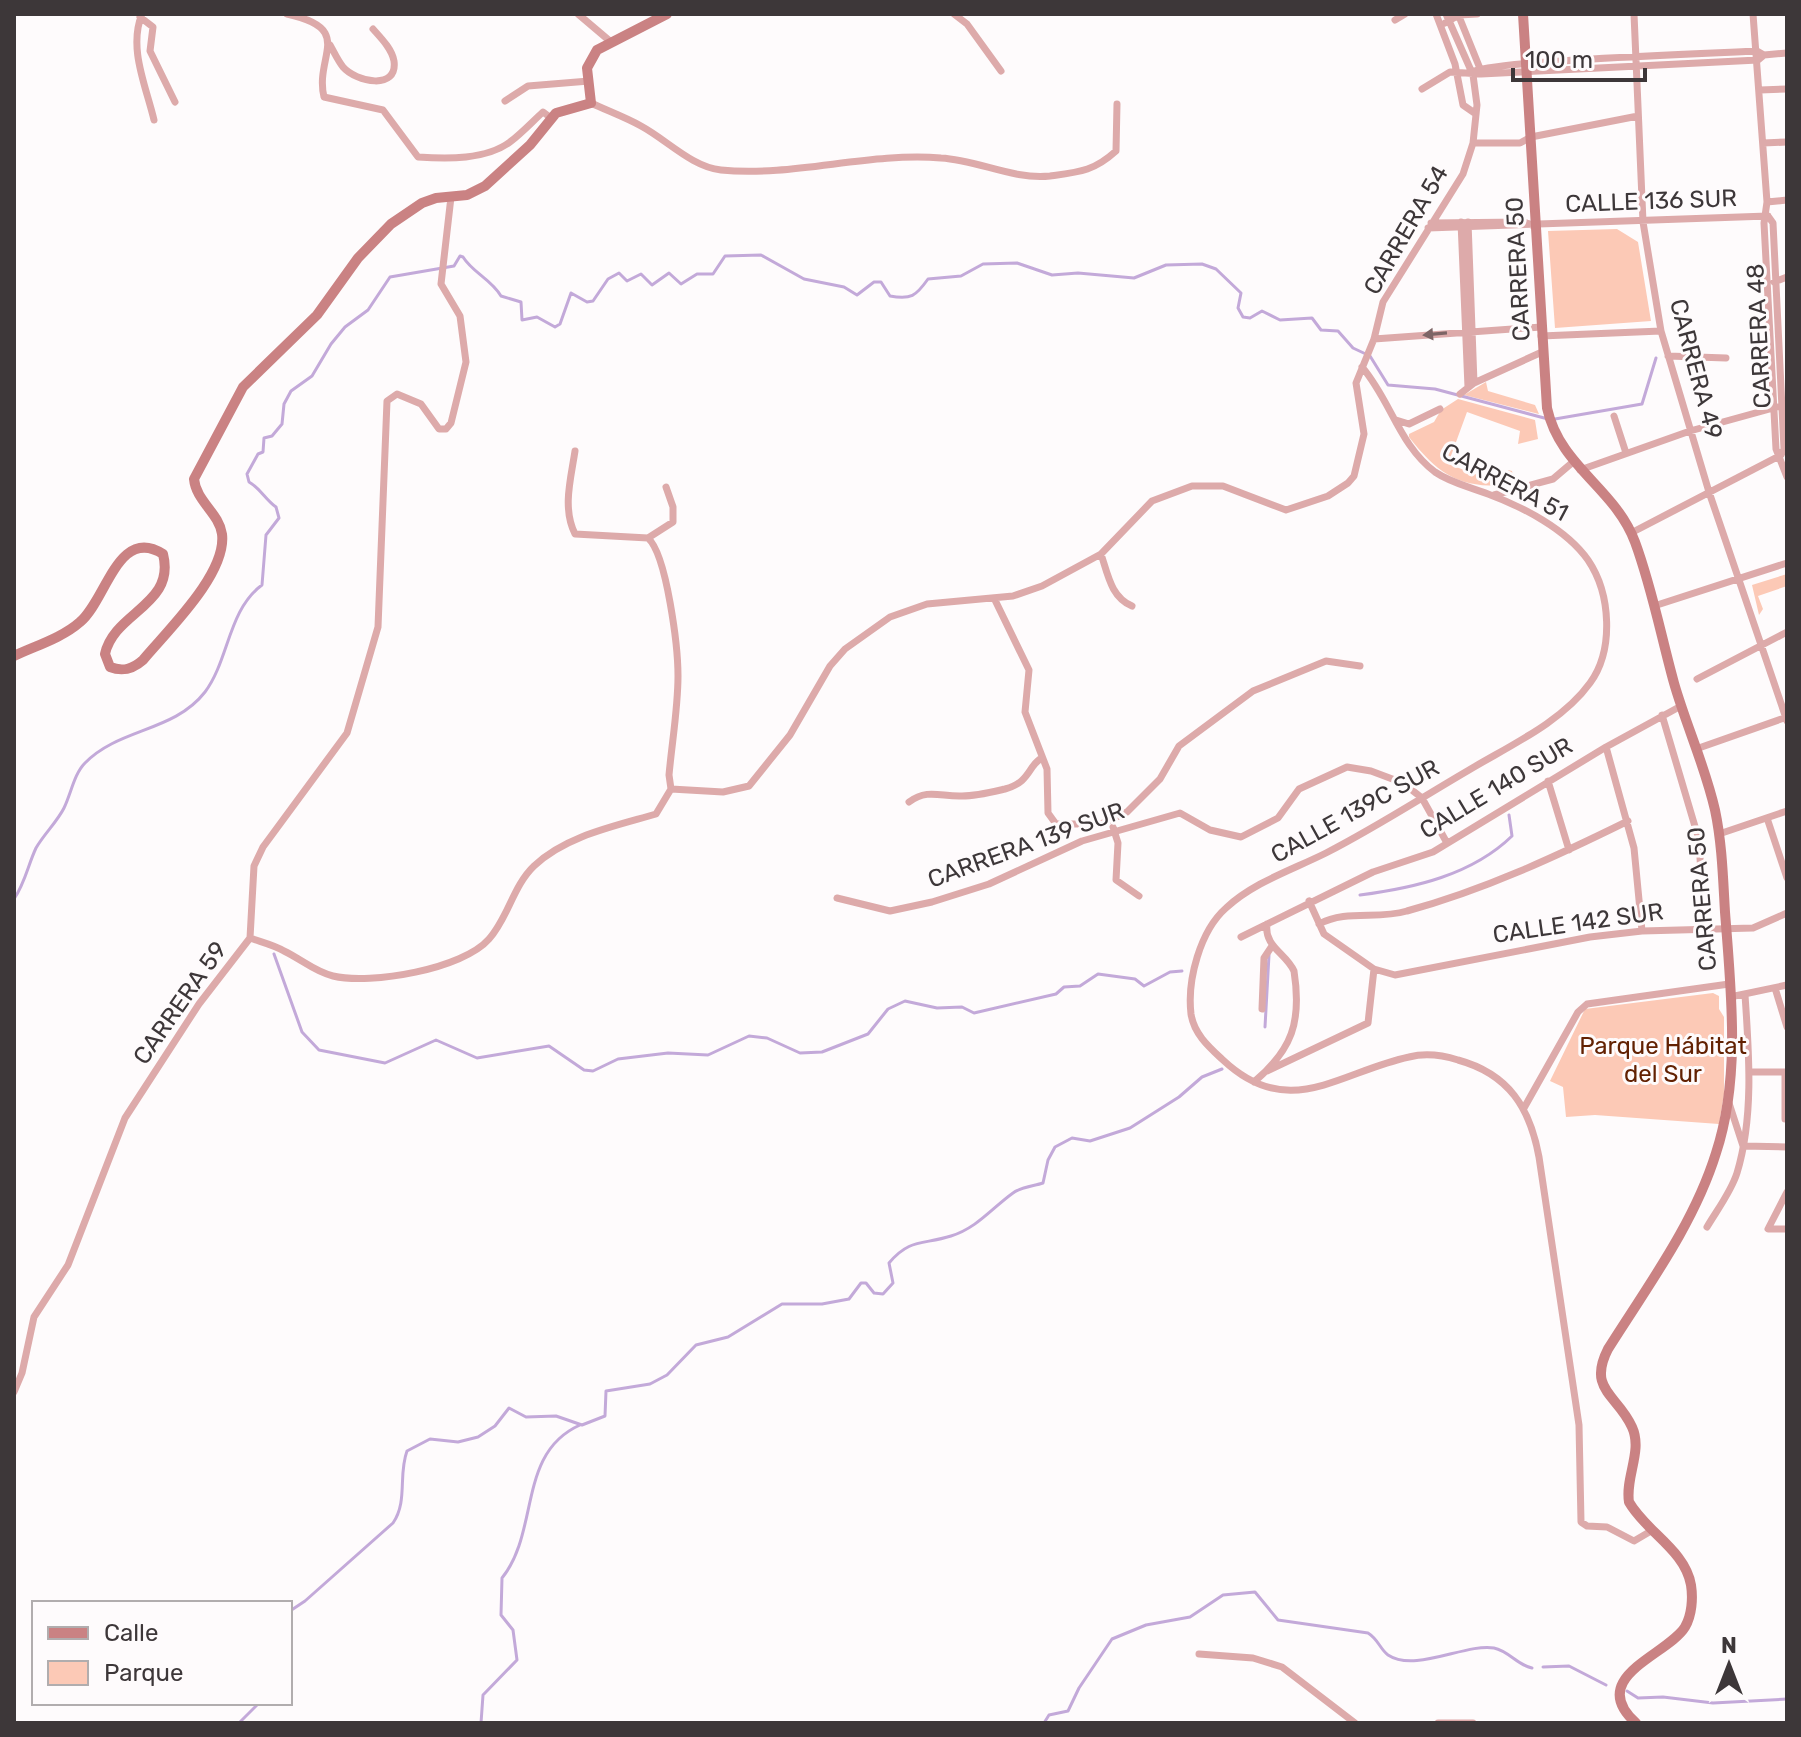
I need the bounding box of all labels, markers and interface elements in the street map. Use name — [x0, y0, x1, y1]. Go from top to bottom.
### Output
scale bar — [1513, 32, 1645, 82]
text: 100 m — [1525, 46, 1593, 74]
street label: CARRERA 54 — [1358, 161, 1454, 299]
street label: CALLE 136 SUR — [1565, 184, 1737, 218]
street label: CARRERA 50 — [1500, 196, 1536, 342]
street label: CARRERA 48 — [1741, 263, 1777, 409]
street label: CARRERA 49 — [1664, 296, 1728, 442]
one-way arrow — [1422, 328, 1447, 341]
street label: CARRERA 51 — [1437, 437, 1573, 527]
street label: CALLE 140 SUR — [1415, 731, 1577, 845]
street label: CALLE 139C SUR — [1266, 753, 1444, 869]
street label: CARRERA 139 SUR — [924, 796, 1128, 894]
street label: CARRERA 50 — [1682, 826, 1722, 972]
street label: CALLE 142 SUR — [1491, 897, 1665, 949]
street label: CARRERA 59 — [127, 936, 233, 1070]
park label: Parque Hábitat del Sur — [1579, 1032, 1747, 1088]
legend — [32, 1601, 292, 1705]
text: Calle — [104, 1619, 158, 1647]
north arrow — [1689, 1625, 1769, 1705]
text: N — [1721, 1632, 1737, 1659]
text: Parque — [104, 1659, 183, 1687]

